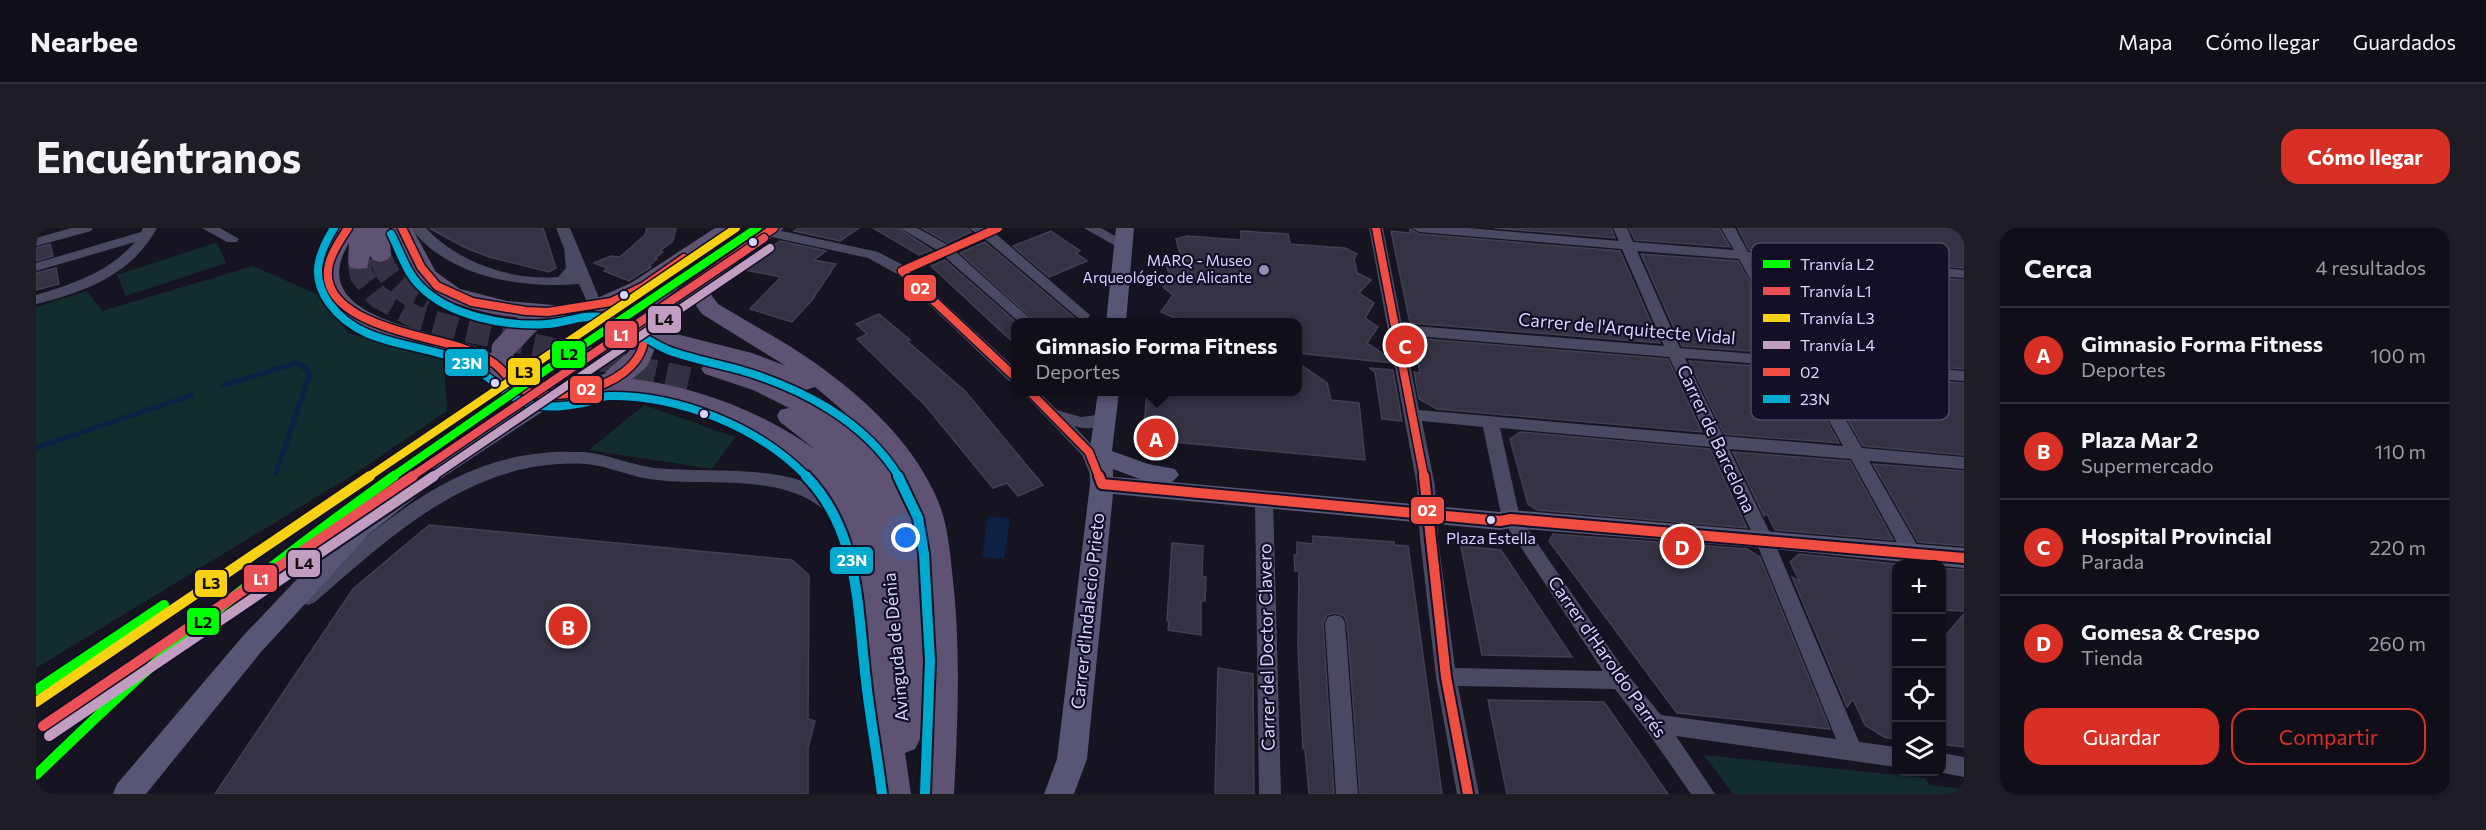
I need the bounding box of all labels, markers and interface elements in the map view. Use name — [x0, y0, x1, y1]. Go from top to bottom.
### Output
text: Nearbee — [30, 24, 138, 58]
text: Mapa — [2118, 29, 2173, 54]
text: Cómo llegar — [2206, 29, 2320, 54]
text: Guardados — [2353, 29, 2456, 54]
button: Cómo llegar — [2281, 129, 2450, 184]
text: Encuéntranos — [36, 130, 301, 182]
unlabelled marker — [747, 236, 759, 248]
legend — [1751, 243, 1949, 420]
place label: MARQ - Museo Arqueológico de Alicante — [1083, 251, 1252, 286]
text: Cerca — [2024, 252, 2092, 283]
text: Tranvía L2 — [1800, 254, 1874, 273]
text: 4 resultados — [2316, 255, 2426, 279]
marker: MARQ - Museo Arqueológico de Alicante — [1257, 263, 1271, 277]
line badge: 02 — [903, 274, 937, 302]
text: 02 — [910, 278, 930, 297]
text: Tranvía L1 — [1800, 281, 1872, 300]
unlabelled marker — [618, 289, 630, 301]
line badge: L4 — [647, 305, 682, 334]
street label: Carrer de l'Arquitecte Vidal — [1517, 308, 1737, 348]
text: Tranvía L3 — [1800, 308, 1875, 327]
text: L4 — [654, 309, 674, 328]
popup — [1011, 318, 1302, 396]
line badge: L1 — [604, 320, 638, 349]
pin: C — [1386, 322, 1424, 368]
text: L1 — [613, 325, 629, 344]
text: Gimnasio Forma Fitness — [2081, 330, 2323, 357]
text: Gimnasio Forma Fitness — [1036, 332, 1277, 359]
text: Tranvía L4 — [1800, 335, 1875, 354]
line badge: L2 — [551, 340, 586, 369]
text: A — [2036, 343, 2051, 367]
text: 100 m — [2370, 343, 2426, 367]
text: L2 — [560, 344, 578, 363]
line badge: 23N — [444, 348, 489, 377]
text: 23N — [452, 353, 482, 372]
line badge: L3 — [507, 357, 541, 386]
text: Deportes — [2081, 357, 2166, 381]
text: Deportes — [1036, 359, 1120, 383]
street label: Carrer de Barcelona — [1673, 361, 1761, 516]
text: L3 — [515, 362, 533, 381]
text: 02 — [1800, 362, 1819, 381]
line badge: 02 — [569, 375, 603, 404]
unlabelled marker — [489, 377, 501, 389]
text: 02 — [576, 379, 596, 398]
text: 23N — [1800, 389, 1830, 408]
unlabelled marker — [698, 408, 710, 420]
pin: A — [1136, 416, 1176, 460]
text: Plaza Mar 2 — [2081, 426, 2198, 453]
text: B — [2037, 439, 2050, 463]
text: 110 m — [2375, 439, 2426, 463]
text: Supermercado — [2081, 453, 2214, 477]
line badge: 02 — [1410, 496, 1445, 525]
text: 02 — [1417, 500, 1437, 519]
street label: Carrer d'Indalecio Prieto — [1066, 512, 1108, 710]
marker: Plaza Estella — [1485, 514, 1497, 526]
text: Hospital Provincial — [2081, 522, 2272, 549]
your location — [891, 523, 920, 552]
pin: D — [1662, 524, 1702, 568]
place label: Plaza Estella — [1446, 528, 1536, 547]
text: C — [2037, 535, 2050, 559]
text: 220 m — [2370, 535, 2426, 559]
street label: Carrer del Doctor Clavero — [1253, 543, 1279, 751]
line badge: 23N — [829, 546, 874, 575]
line badge: L4 — [287, 549, 321, 578]
text: Parada — [2081, 549, 2144, 573]
text: 23N — [837, 550, 867, 569]
text: L4 — [294, 553, 314, 572]
map controls — [1892, 560, 1946, 776]
button: + — [1892, 560, 1946, 614]
line badge: L1 — [243, 564, 278, 593]
line badge: L3 — [194, 569, 228, 598]
text: L1 — [253, 569, 269, 588]
street label: Carrer d'Haroldo Parrés — [1544, 571, 1672, 741]
street label: Avinguda de Dénia — [878, 572, 912, 722]
text: L3 — [202, 573, 220, 592]
pin: B — [548, 604, 588, 648]
line badge: L2 — [186, 607, 220, 636]
text: L2 — [194, 612, 212, 631]
button: − — [1892, 614, 1946, 668]
text: Gomesa & Crespo — [2081, 618, 2260, 645]
text: D — [2036, 631, 2051, 655]
text: 260 m — [2368, 631, 2426, 655]
text: Tienda — [2081, 645, 2143, 669]
button: locate — [1892, 668, 1946, 722]
button: Guardar — [2024, 708, 2219, 765]
button: Compartir — [2231, 708, 2426, 765]
button: layers — [1892, 722, 1946, 776]

